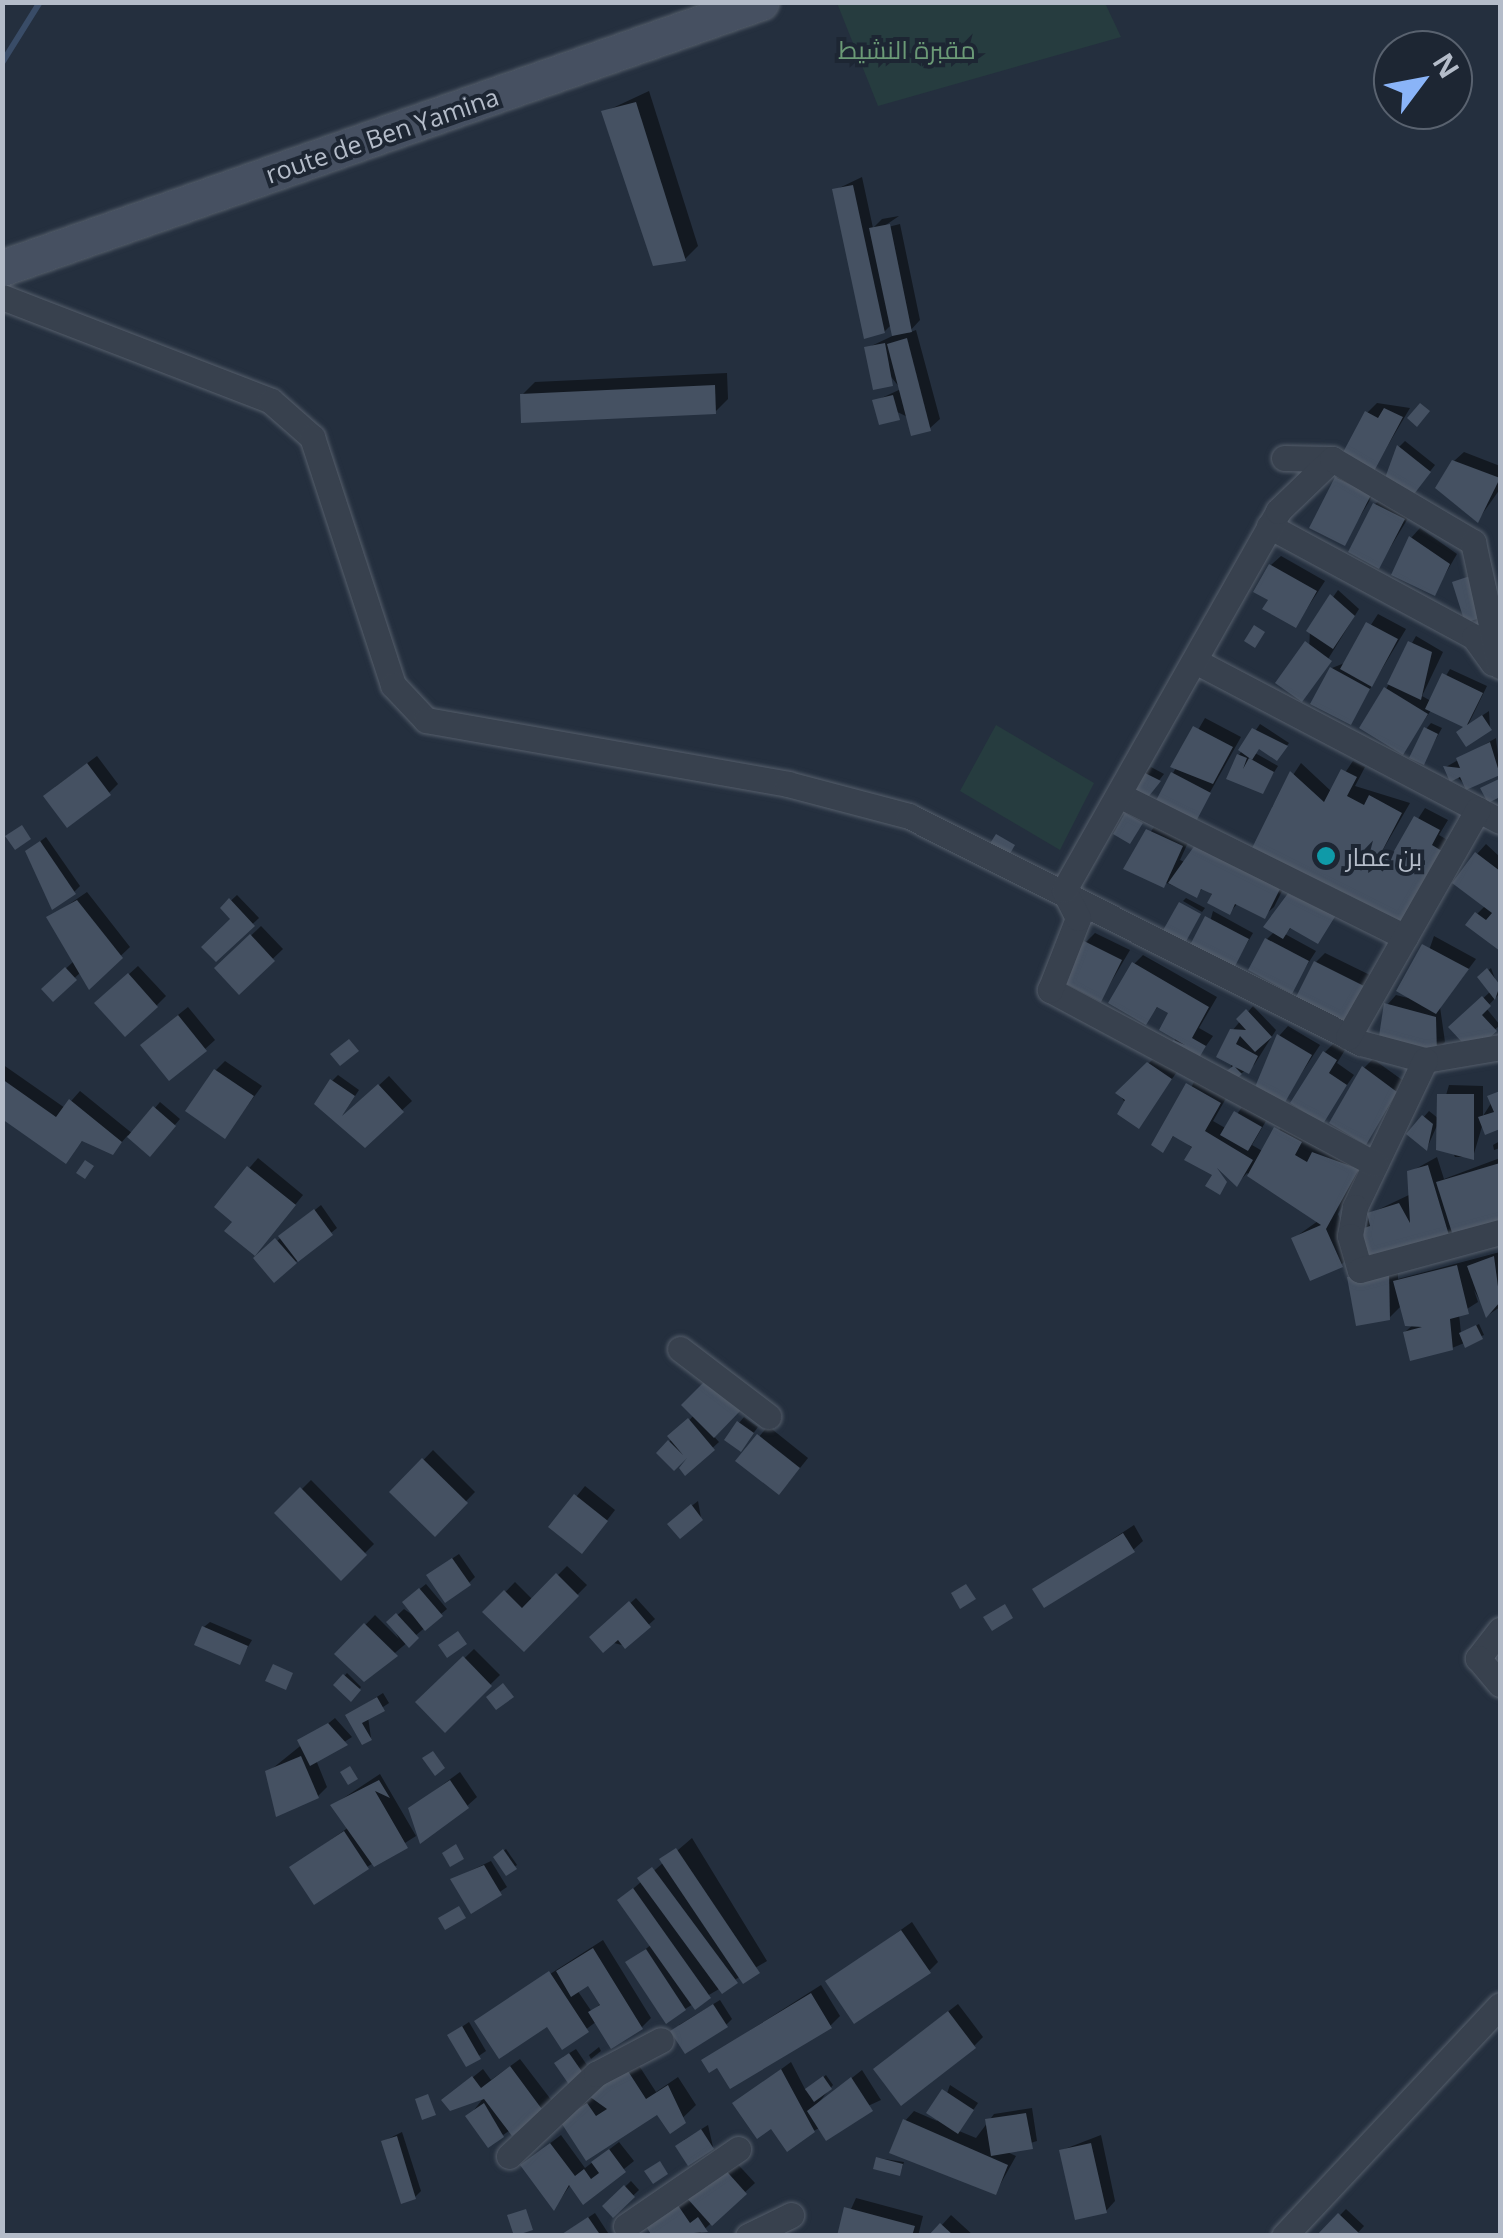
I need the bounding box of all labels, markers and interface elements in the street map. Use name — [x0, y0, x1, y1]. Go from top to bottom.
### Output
north arrow — [1373, 30, 1473, 130]
park label: مقبرة النشيط — [838, 34, 976, 64]
text: N — [1425, 45, 1469, 85]
street label: route de Ben Yamina — [262, 81, 502, 189]
place label: بن عمار — [1346, 841, 1422, 871]
marker: بن عمار — [1315, 845, 1337, 867]

